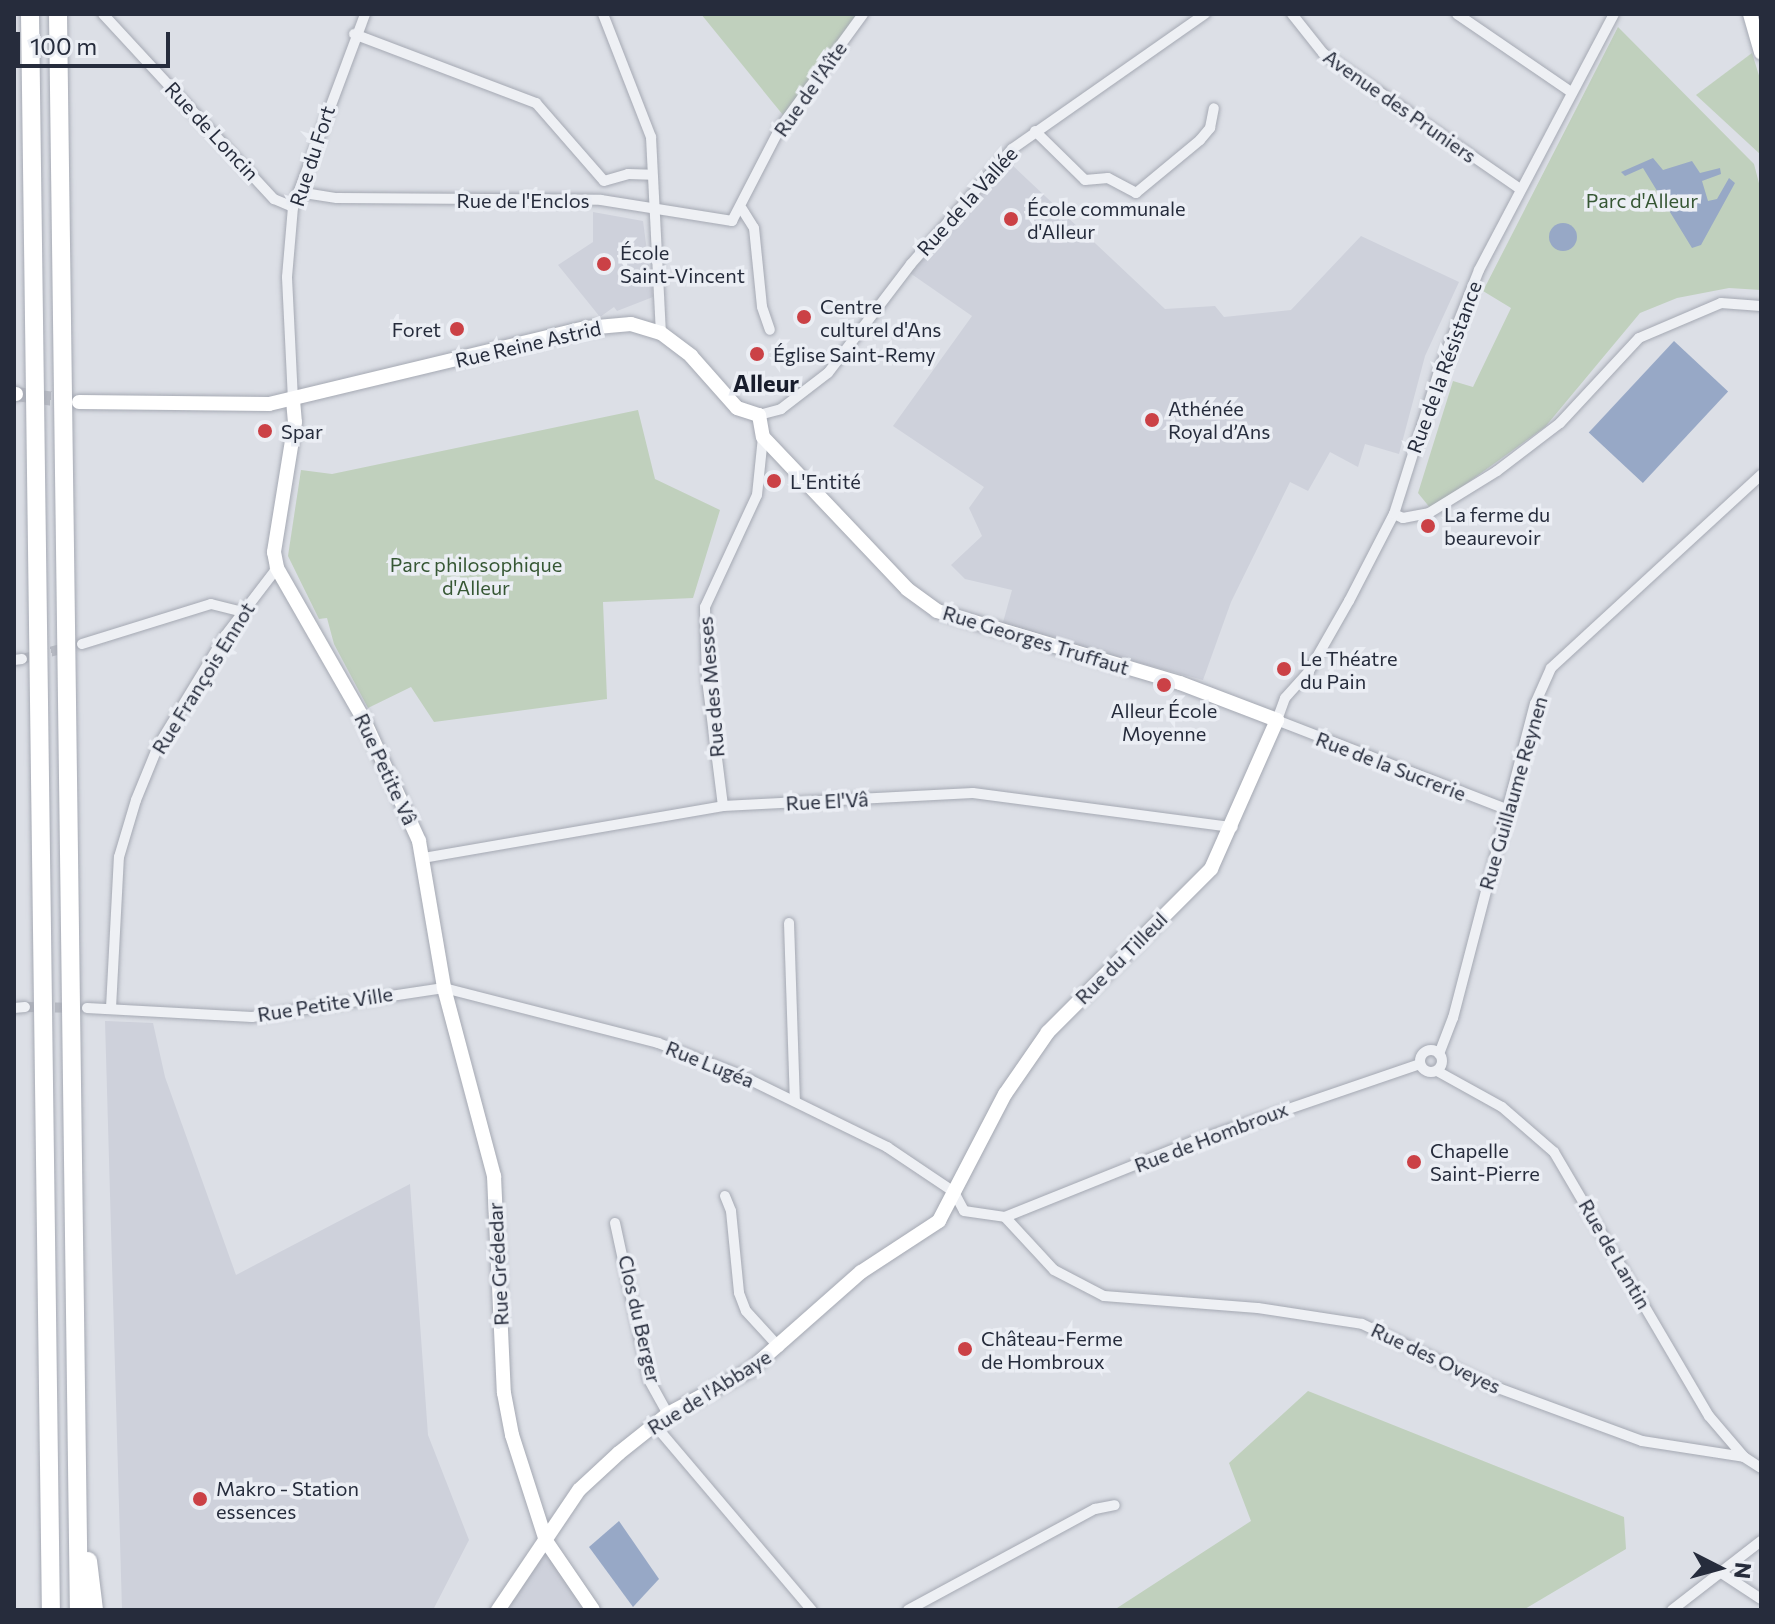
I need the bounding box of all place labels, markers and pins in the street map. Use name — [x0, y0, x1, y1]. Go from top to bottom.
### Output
place label: École communale d'Alleur — [1027, 196, 1186, 243]
marker: École communale d'Alleur — [1002, 210, 1020, 228]
place label: École Saint-Vincent — [620, 240, 745, 287]
marker: École Saint-Vincent — [595, 255, 613, 273]
place label: Centre culturel d'Ans — [820, 294, 941, 341]
marker: Centre culturel d'Ans — [795, 308, 813, 326]
place label: Foret — [392, 317, 441, 341]
marker: Foret — [448, 320, 466, 338]
place label: Église Saint-Remy — [773, 342, 936, 366]
marker: Église Saint-Remy — [748, 345, 766, 363]
place label: Athénée Royal d’Ans — [1168, 396, 1270, 443]
marker: Athénée Royal d’Ans — [1143, 411, 1161, 429]
place label: Spar — [281, 419, 323, 443]
marker: Spar — [256, 422, 274, 440]
place label: L'Entité — [790, 469, 861, 493]
marker: L'Entité — [765, 472, 783, 490]
place label: La ferme du beaurevoir — [1444, 502, 1550, 549]
marker: La ferme du beaurevoir — [1419, 517, 1437, 535]
place label: Le Théatre du Pain — [1300, 646, 1398, 693]
marker: Le Théatre du Pain — [1275, 660, 1293, 678]
marker: Alleur École Moyenne — [1155, 676, 1173, 694]
place label: Alleur École Moyenne — [1111, 698, 1217, 745]
place label: Chapelle Saint-Pierre — [1430, 1138, 1540, 1185]
marker: Chapelle Saint-Pierre — [1405, 1153, 1423, 1171]
place label: Château-Ferme de Hombroux — [981, 1326, 1123, 1373]
marker: Château-Ferme de Hombroux — [956, 1340, 974, 1358]
place label: Makro - Station essences — [216, 1476, 359, 1523]
marker: Makro - Station essences — [191, 1490, 209, 1508]

